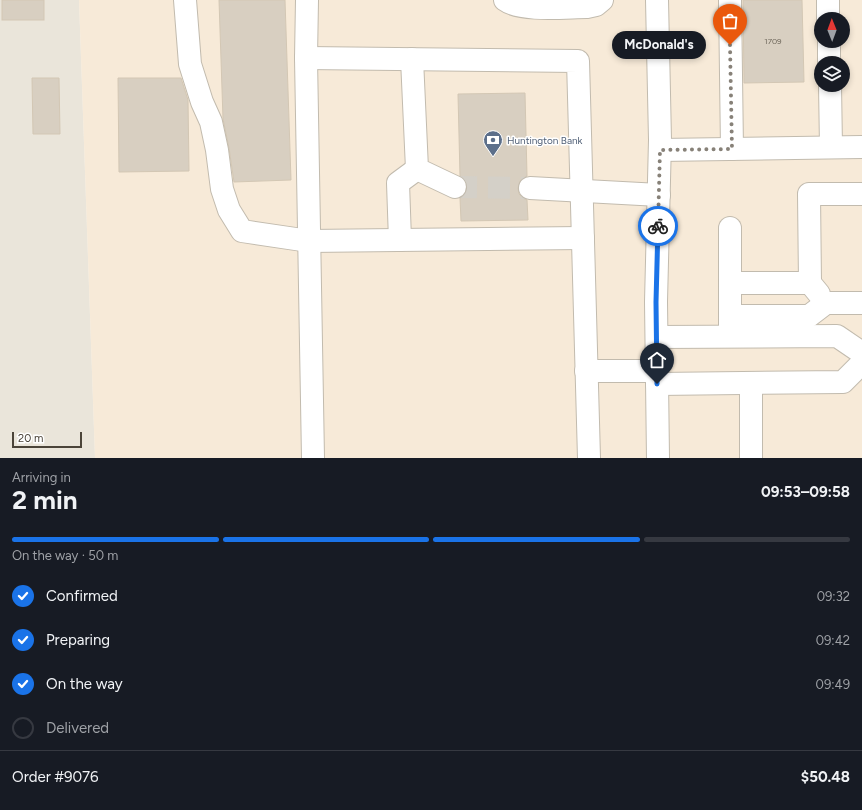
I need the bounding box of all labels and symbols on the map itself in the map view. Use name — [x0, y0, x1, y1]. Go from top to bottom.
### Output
pin — [713, 4, 747, 45]
north arrow — [814, 12, 850, 48]
callout: McDonald's — [612, 31, 706, 59]
house number: 1709 — [764, 36, 782, 46]
bank icon: Huntington Bank — [482, 129, 504, 157]
place label: Huntington Bank — [507, 134, 583, 147]
courier — [638, 206, 678, 246]
pin — [640, 343, 674, 384]
scale bar — [12, 430, 82, 449]

